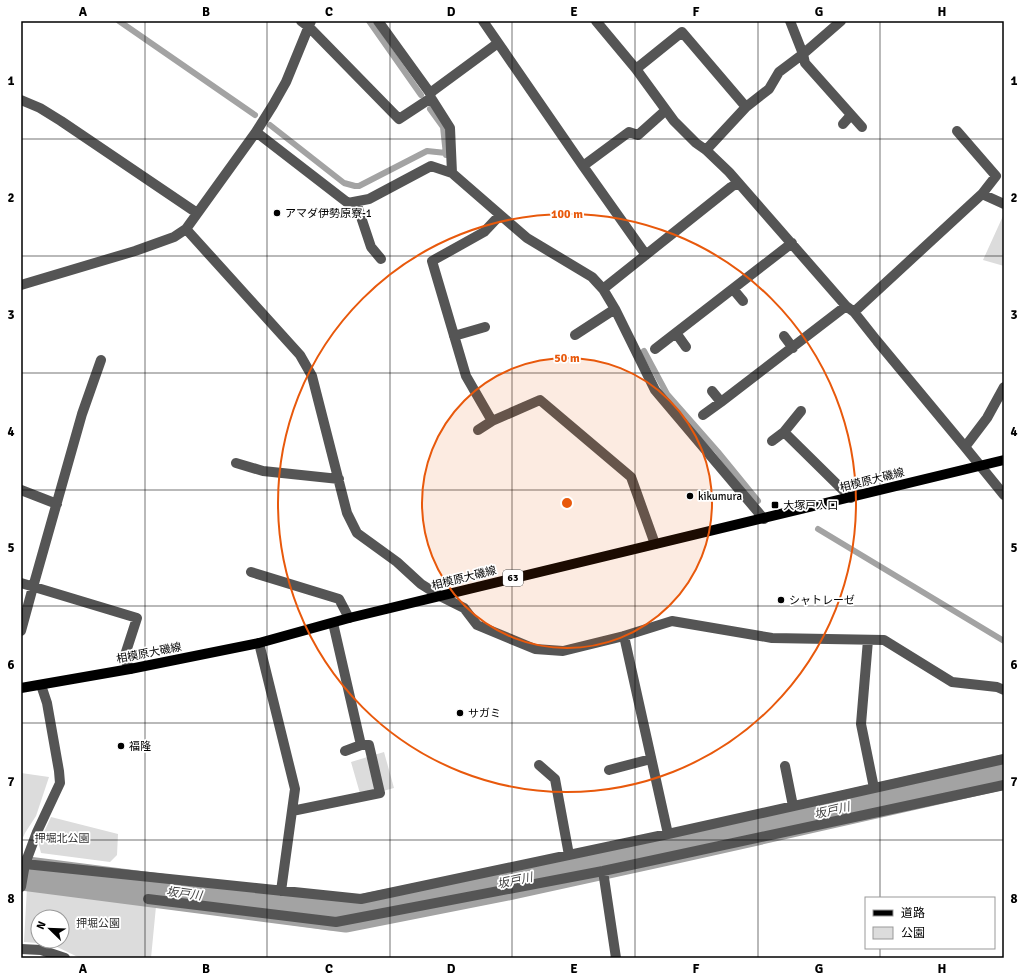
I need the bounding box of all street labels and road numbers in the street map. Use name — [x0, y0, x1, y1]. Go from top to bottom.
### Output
street label: 相模原大磯線 — [838, 466, 906, 494]
street label: 相模原大磯線 — [430, 564, 498, 592]
road number: 63 — [503, 570, 523, 586]
street label: 相模原大磯線 — [115, 640, 183, 666]

